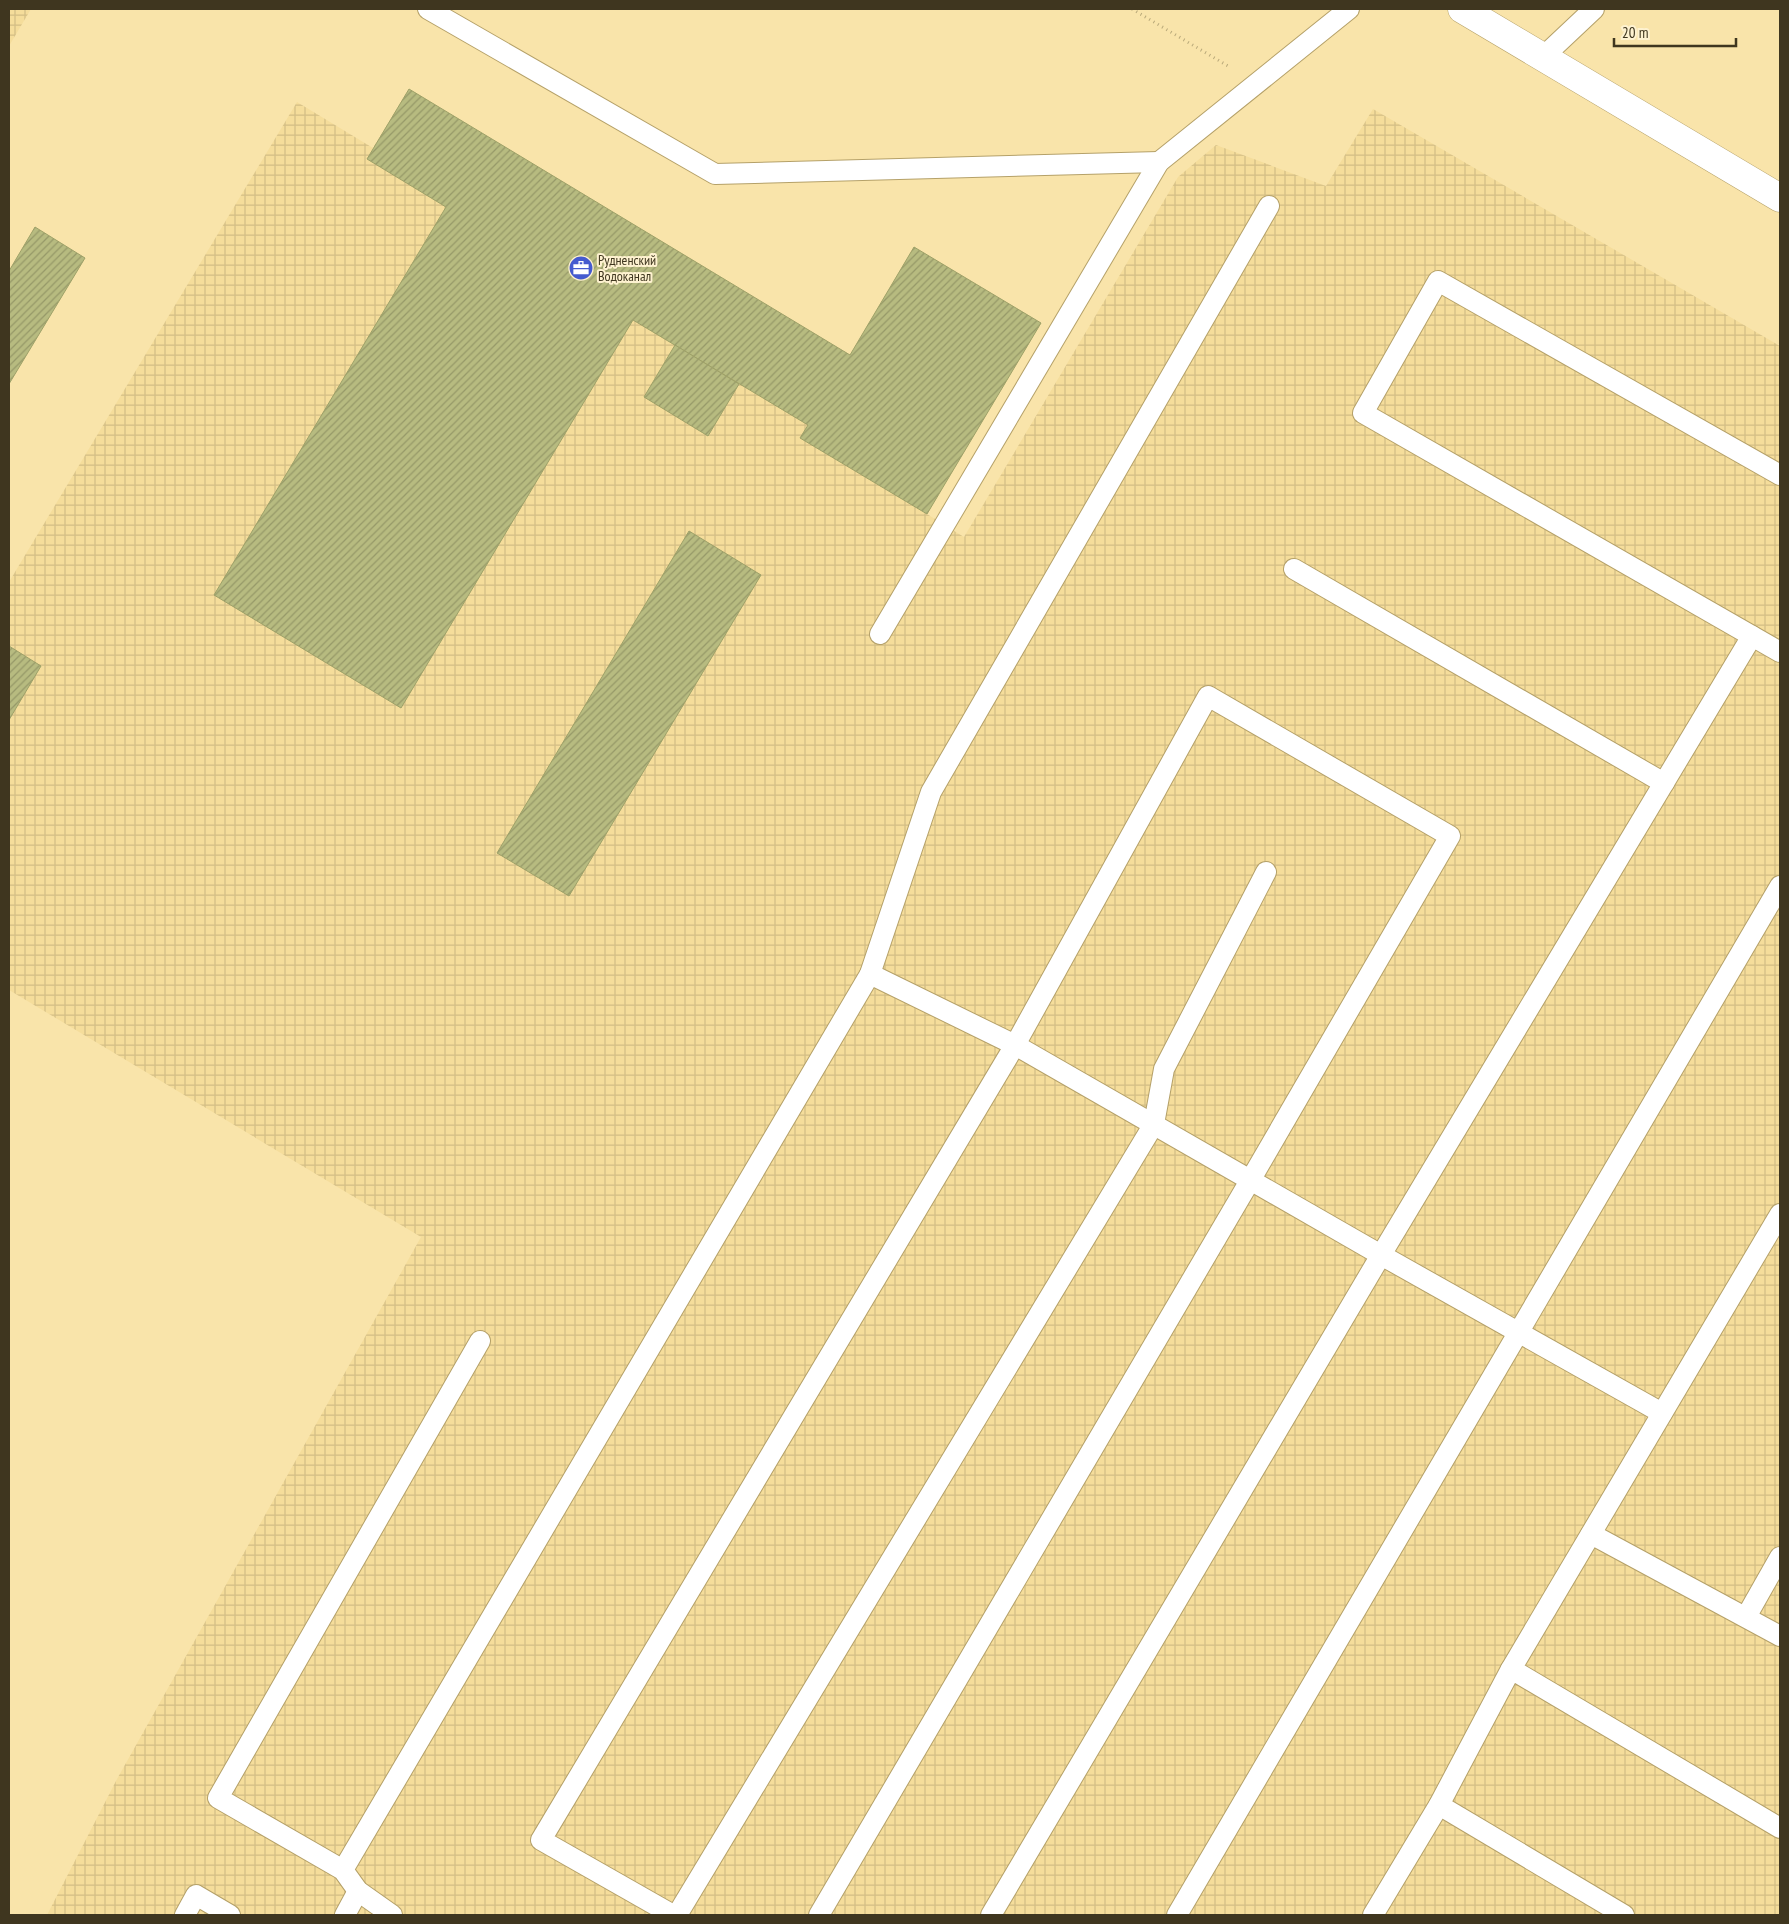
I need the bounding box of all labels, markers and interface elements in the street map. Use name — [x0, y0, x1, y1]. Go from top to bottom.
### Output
scale bar — [1614, 15, 1736, 47]
text: 20 m — [1622, 23, 1648, 42]
place label: Рудненский Водоканал — [598, 251, 656, 285]
office icon: Рудненский Водоканал — [568, 255, 594, 281]

